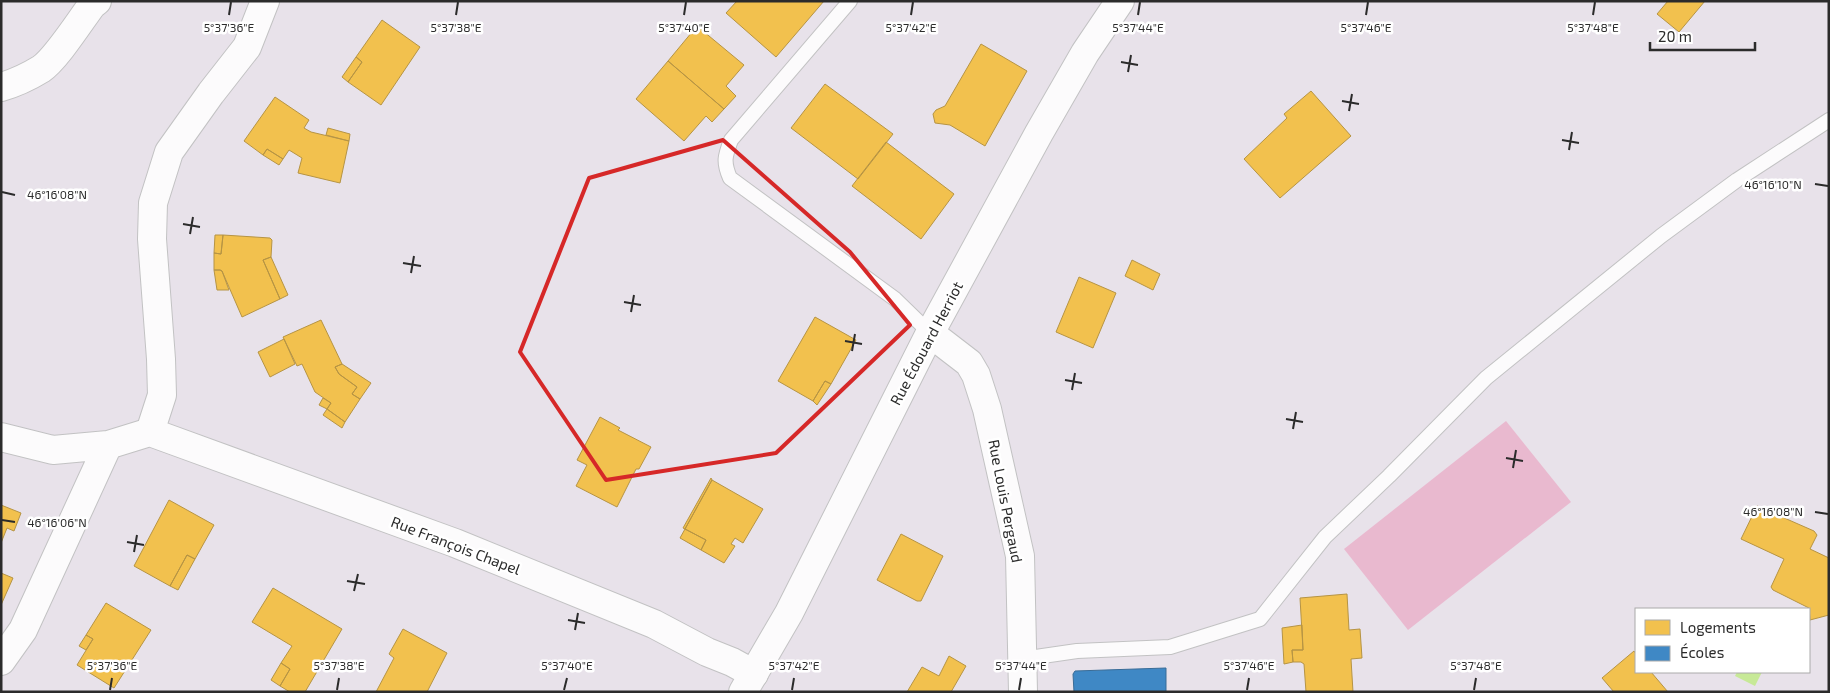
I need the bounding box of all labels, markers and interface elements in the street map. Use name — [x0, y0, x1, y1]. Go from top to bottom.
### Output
text: 5°37'36"E — [204, 20, 255, 34]
text: 5°37'38"E — [430, 20, 482, 34]
text: 5°37'40"E — [658, 20, 710, 34]
text: 5°37'42"E — [886, 20, 937, 34]
text: 5°37'44"E — [1112, 20, 1164, 34]
text: 5°37'46"E — [1340, 20, 1392, 34]
text: 5°37'48"E — [1567, 20, 1619, 34]
scale bar — [1650, 20, 1755, 52]
text: 20 m — [1658, 27, 1692, 45]
text: 46°16'10"N — [1744, 177, 1802, 191]
text: 46°16'08"N — [27, 187, 87, 201]
street label: Rue Édouard Herriot — [886, 278, 966, 408]
street label: Rue Louis Pergaud — [985, 438, 1027, 564]
text: 46°16'08"N — [1743, 504, 1803, 518]
street label: Rue François Chapel — [388, 512, 524, 579]
text: 46°16'06"N — [27, 515, 87, 529]
legend — [1635, 608, 1810, 673]
text: Logements — [1680, 618, 1756, 636]
text: Écoles — [1680, 643, 1724, 661]
text: 5°37'36"E — [87, 658, 138, 672]
text: 5°37'38"E — [313, 658, 365, 672]
text: 5°37'40"E — [541, 658, 593, 672]
text: 5°37'42"E — [769, 658, 820, 672]
text: 5°37'44"E — [995, 658, 1047, 672]
text: 5°37'46"E — [1223, 658, 1275, 672]
text: 5°37'48"E — [1450, 658, 1502, 672]

